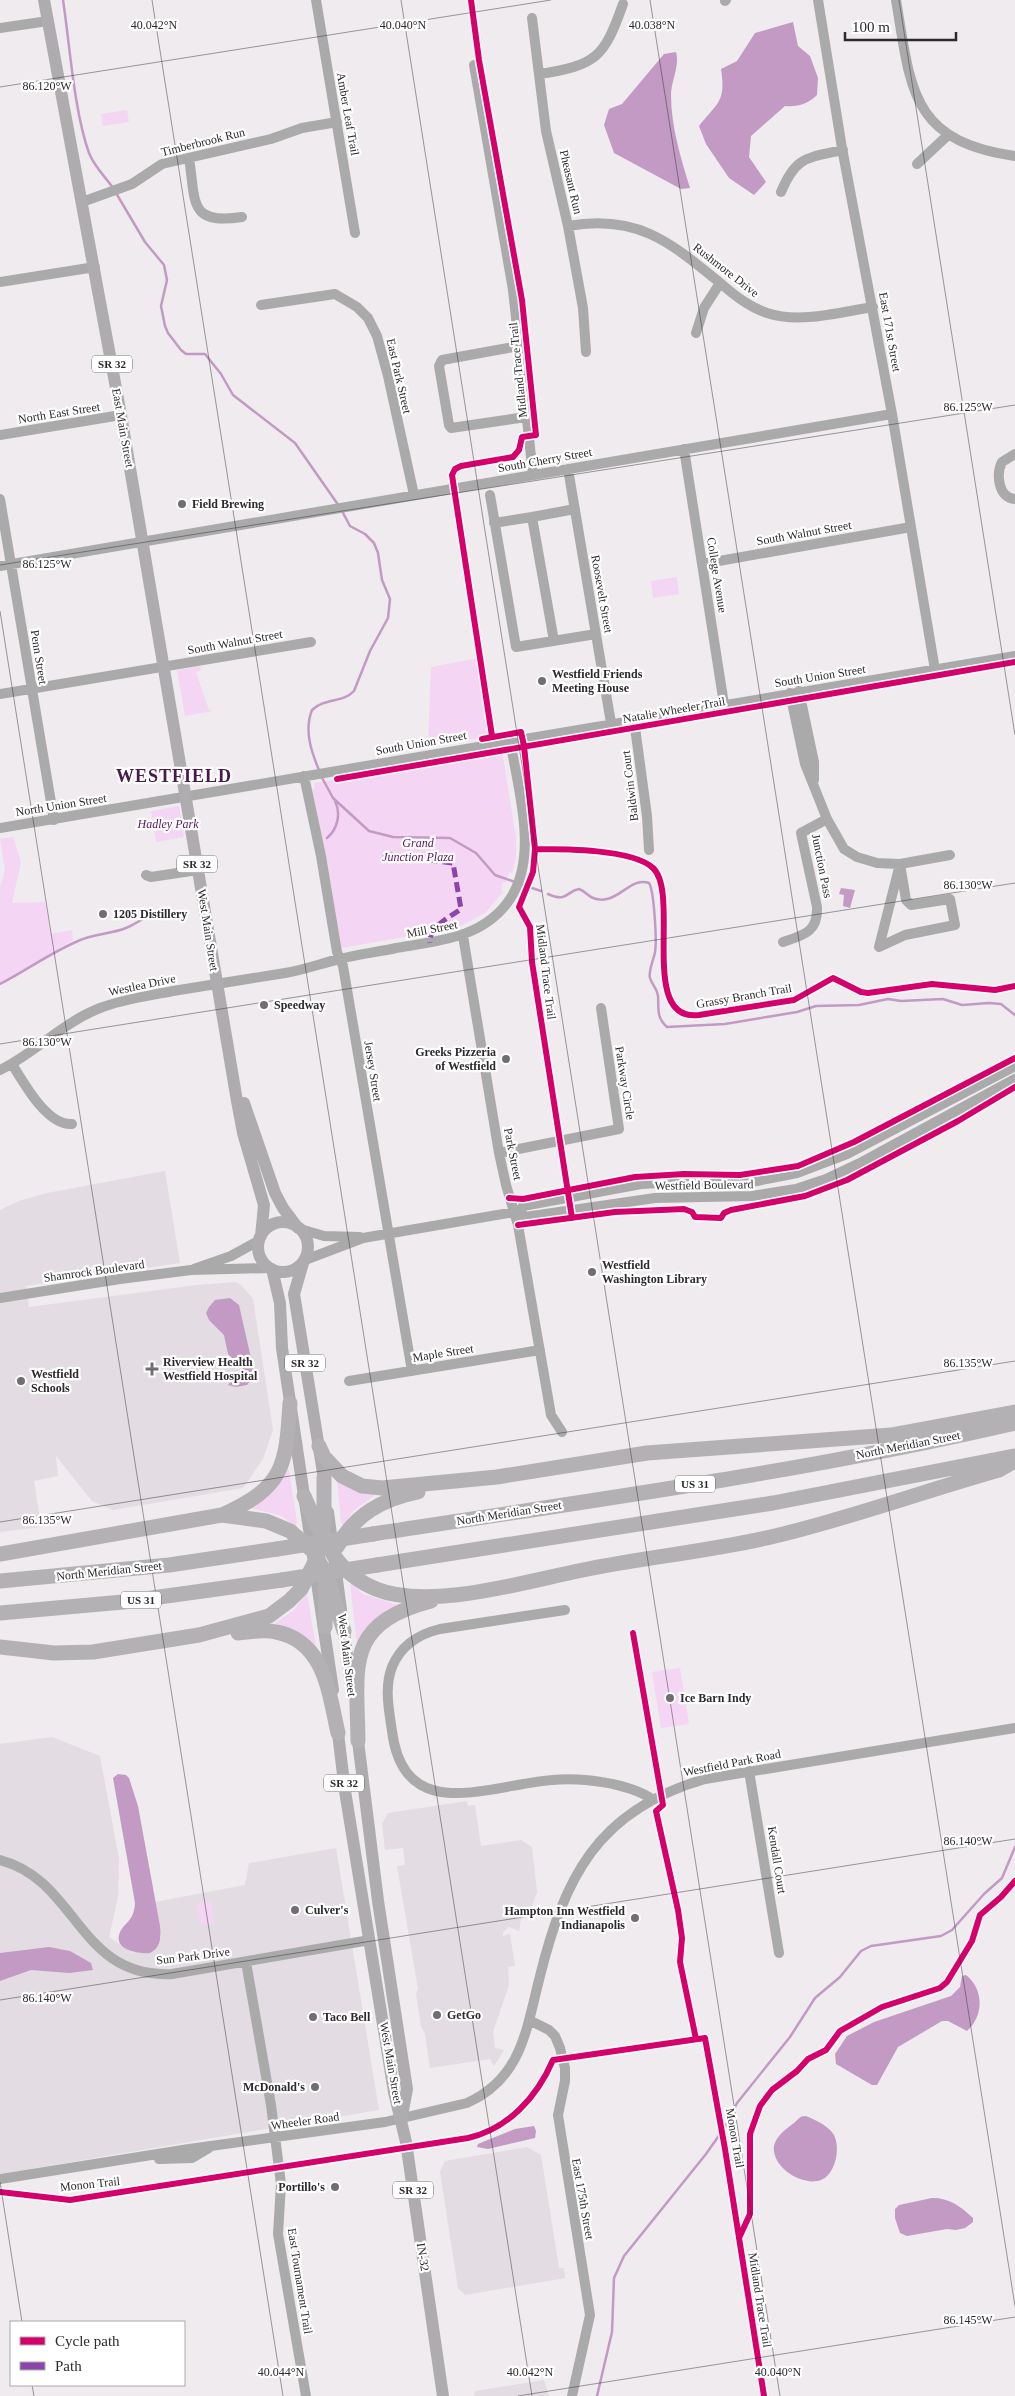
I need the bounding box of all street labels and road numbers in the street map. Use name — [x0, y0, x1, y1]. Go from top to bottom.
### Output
street label: Amber Leaf Trail — [334, 71, 362, 157]
street label: Timberbrook Run — [160, 125, 246, 159]
street label: Pheasant Run — [557, 148, 585, 216]
street label: Rushmore Drive — [690, 240, 762, 300]
street label: East 171st Street — [876, 291, 904, 374]
street label: Midland Trace Trail — [506, 321, 530, 418]
street label: East Park Street — [384, 337, 415, 416]
road number: SR 32 — [92, 356, 132, 372]
street label: East Main Street — [109, 387, 137, 469]
street label: North East Street — [17, 400, 102, 426]
street label: South Cherry Street — [497, 445, 594, 475]
street label: South Walnut Street — [755, 518, 853, 548]
street label: College Avenue — [704, 536, 730, 614]
street label: Roosevelt Street — [588, 554, 616, 635]
street label: South Walnut Street — [186, 627, 284, 657]
street label: Penn Street — [28, 629, 50, 686]
street label: South Union Street — [773, 662, 867, 690]
street label: Natalie Wheeler Trail — [622, 694, 727, 726]
street label: South Union Street — [374, 728, 468, 758]
street label: Baldwin Court — [619, 749, 641, 822]
street label: North Union Street — [14, 791, 108, 819]
street label: Junction Pass — [809, 833, 835, 900]
road number: SR 32 — [177, 856, 217, 872]
street label: West Main Street — [195, 888, 222, 973]
street label: Mill Street — [405, 917, 459, 941]
street label: Midland Trace Trail — [533, 923, 559, 1021]
street label: Westlea Drive — [107, 971, 177, 999]
street label: Grassy Branch Trail — [695, 981, 793, 1011]
street label: Jersey Street — [361, 1040, 385, 1103]
street label: Parkway Circle — [612, 1045, 638, 1121]
street label: Park Street — [501, 1127, 525, 1182]
street label: Westfield Boulevard — [655, 1177, 753, 1193]
street label: Shamrock Boulevard — [43, 1257, 145, 1285]
street label: Maple Street — [411, 1341, 475, 1365]
road number: SR 32 — [285, 1355, 325, 1372]
street label: North Meridian Street — [855, 1428, 962, 1462]
road number: US 31 — [675, 1476, 715, 1492]
street label: North Meridian Street — [456, 1498, 563, 1528]
street label: North Meridian Street — [56, 1558, 163, 1584]
road number: US 31 — [121, 1592, 161, 1608]
street label: West Main Street — [335, 1613, 359, 1698]
street label: Westfield Park Road — [682, 1747, 782, 1779]
road number: SR 32 — [324, 1775, 364, 1792]
street label: Kendall Court — [765, 1825, 789, 1895]
street label: Sun Park Drive — [155, 1945, 231, 1967]
street label: West Main Street — [377, 2021, 405, 2106]
street label: Monon Trail — [723, 2107, 747, 2170]
street label: Wheeler Road — [270, 2109, 340, 2133]
street label: East 175th Street — [569, 2157, 597, 2241]
street label: Monon Trail — [59, 2174, 121, 2194]
road number: SR 32 — [393, 2182, 433, 2198]
street label: East Tournament Trail — [285, 2227, 315, 2336]
street label: IN-32 — [414, 2242, 432, 2272]
street label: Midland Trace Trail — [746, 2251, 775, 2349]

